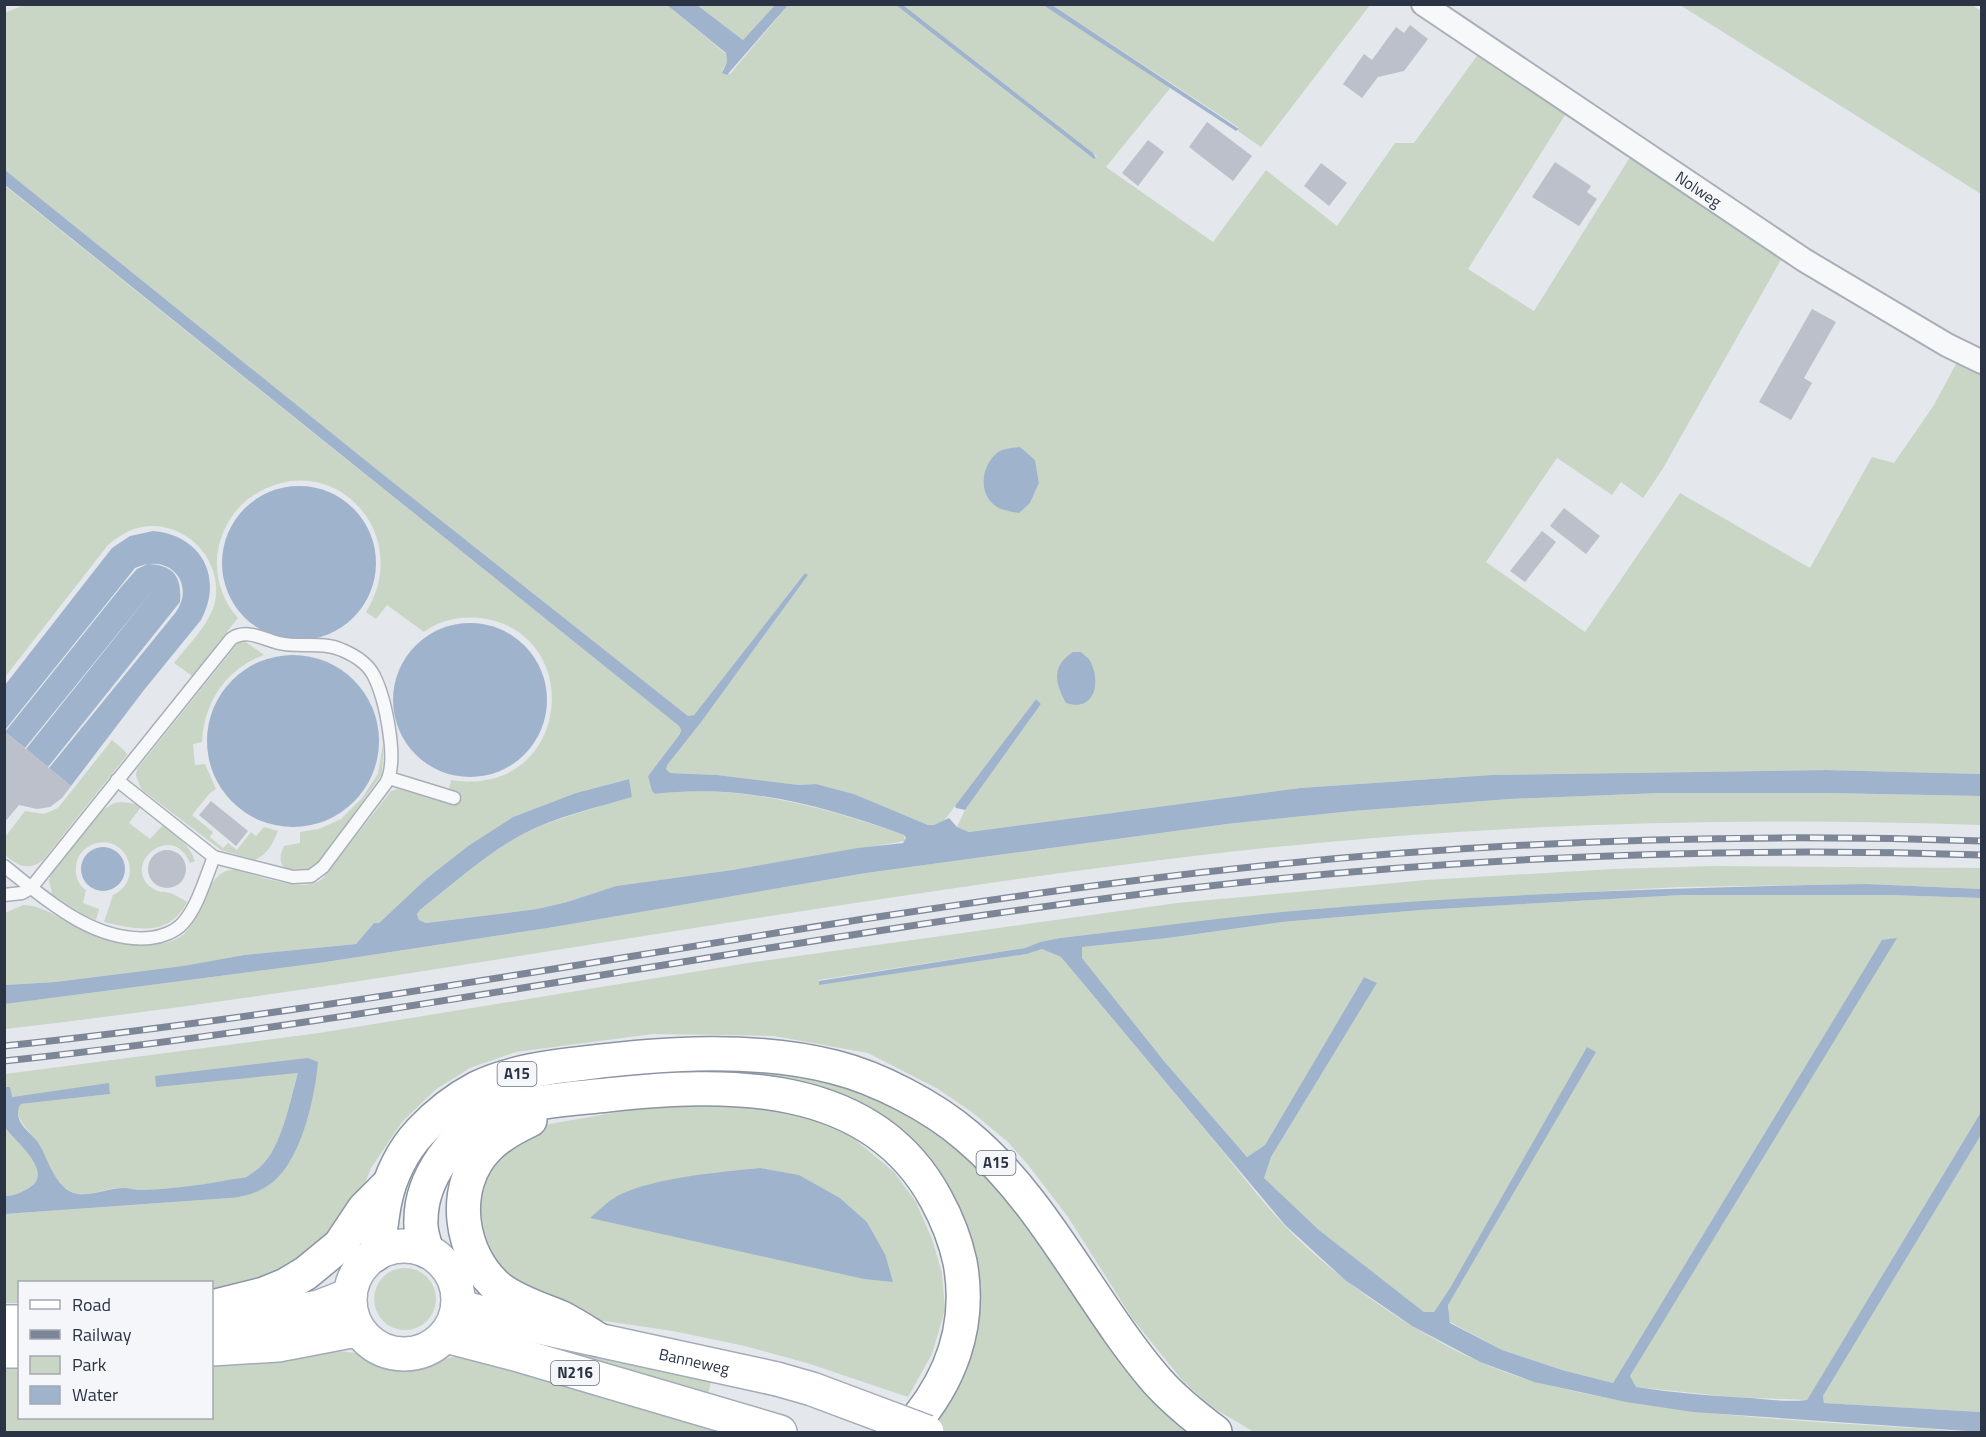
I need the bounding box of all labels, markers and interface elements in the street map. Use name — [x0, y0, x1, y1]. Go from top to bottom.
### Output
street label: Nolweg — [1671, 165, 1727, 213]
road number: A15 — [498, 1062, 536, 1086]
road number: A15 — [976, 1151, 1016, 1175]
legend — [18, 1281, 213, 1419]
text: Road — [72, 1291, 111, 1318]
text: Railway — [72, 1321, 132, 1348]
street label: Banneweg — [657, 1342, 732, 1380]
text: Park — [72, 1351, 107, 1378]
road number: N216 — [551, 1361, 599, 1385]
text: Water — [72, 1381, 118, 1408]

